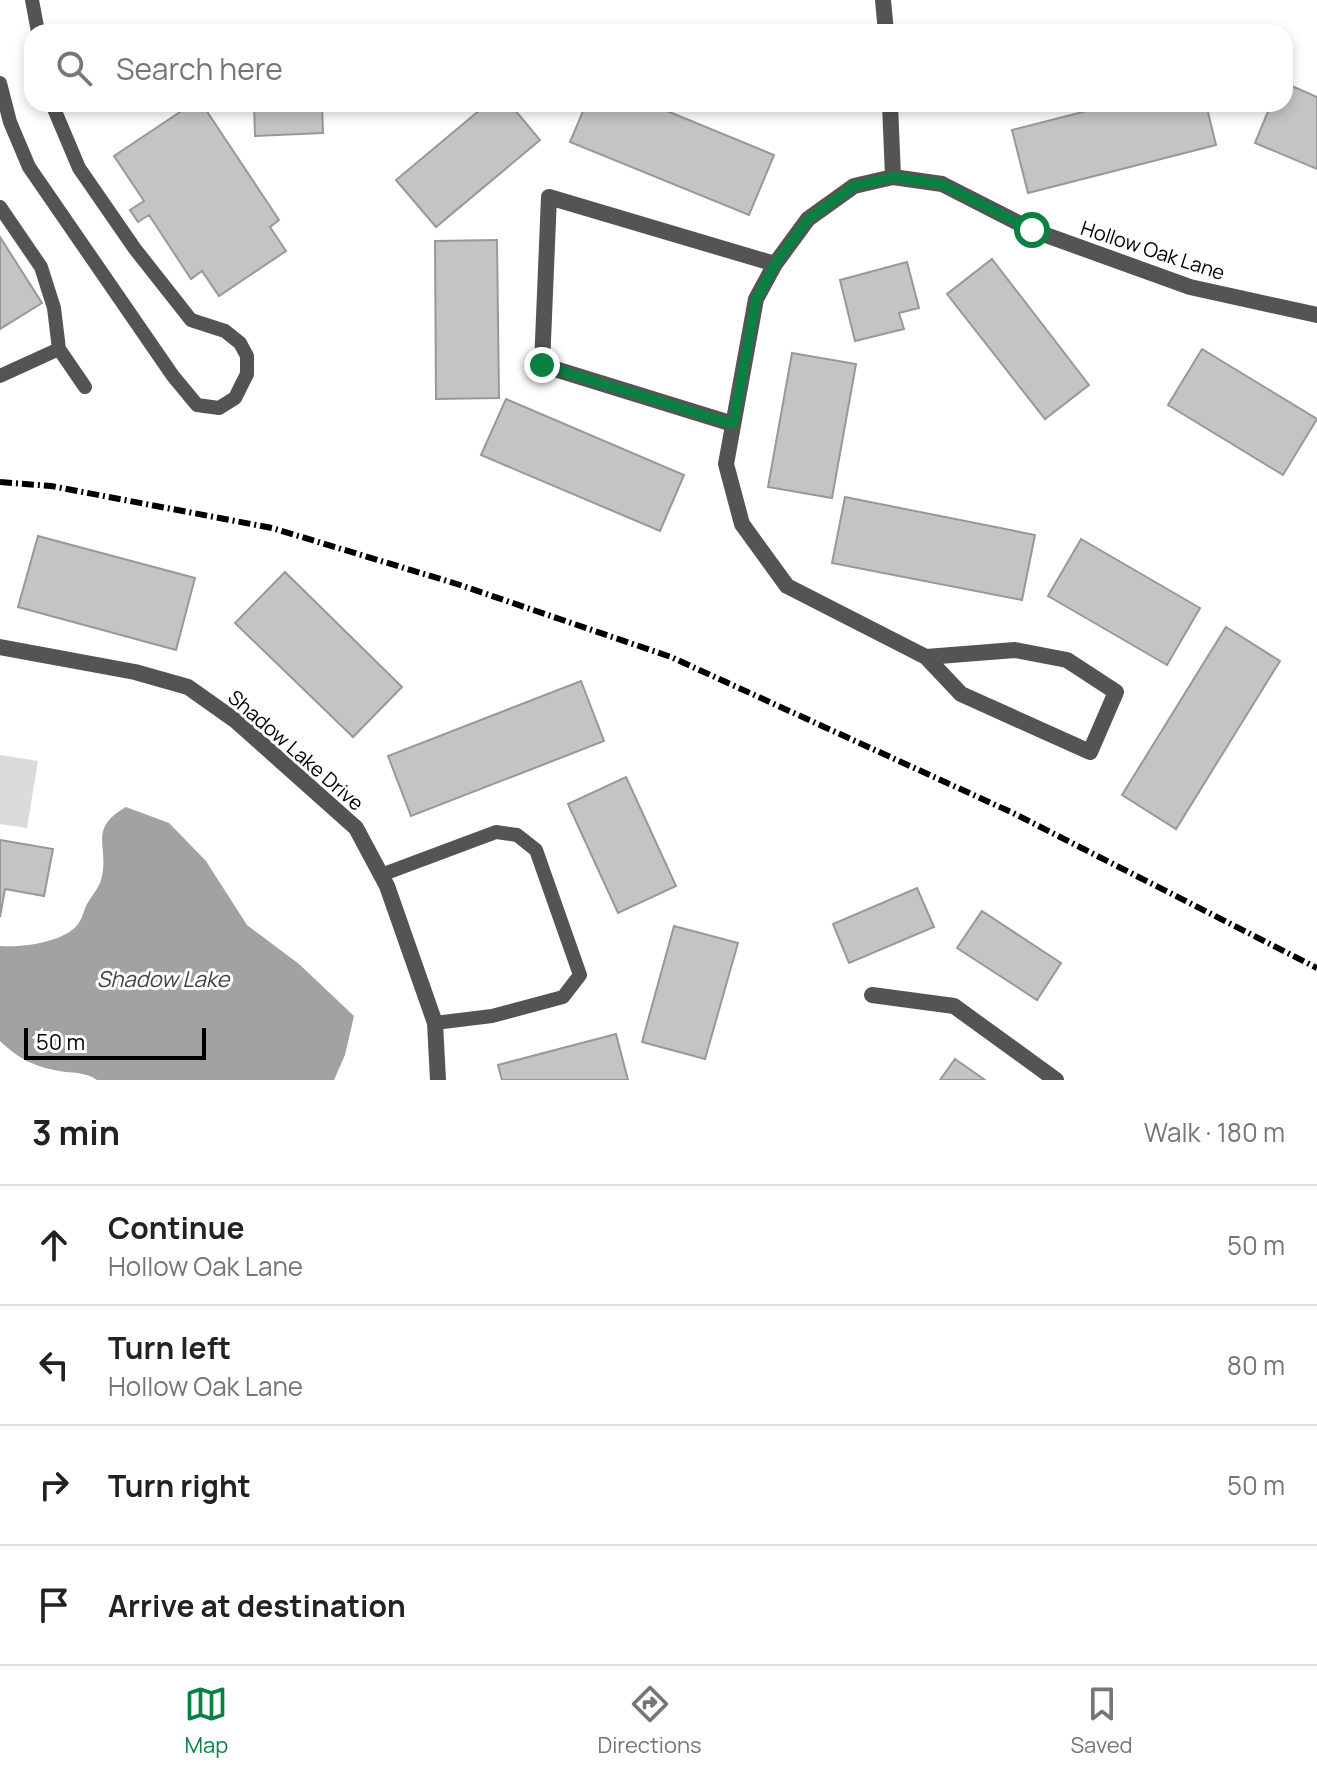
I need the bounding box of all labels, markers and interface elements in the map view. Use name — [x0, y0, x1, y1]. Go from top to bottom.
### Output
search box — [24, 24, 1293, 112]
icon: search — [52, 46, 96, 90]
text: Search here — [116, 48, 283, 89]
route start — [1014, 212, 1050, 248]
street label: Hollow Oak Lane — [1078, 214, 1228, 286]
route end — [524, 347, 560, 383]
street label: Shadow Lake Drive — [222, 684, 370, 816]
water label: Shadow Lake — [97, 964, 231, 994]
scale bar — [24, 1024, 206, 1060]
text: 50 m — [36, 1027, 85, 1057]
text: 3 min — [32, 1109, 120, 1155]
text: Walk · 180 m — [1144, 1114, 1285, 1150]
text: Continue — [108, 1207, 244, 1248]
icon: ahead — [32, 1223, 76, 1267]
text: 50 m — [1227, 1227, 1285, 1263]
text: Hollow Oak Lane — [108, 1248, 303, 1284]
text: Turn left — [108, 1327, 231, 1368]
icon: left — [32, 1343, 76, 1387]
text: 80 m — [1227, 1347, 1285, 1383]
text: Hollow Oak Lane — [108, 1368, 303, 1404]
icon: right — [32, 1463, 76, 1507]
text: Turn right — [108, 1465, 251, 1506]
text: 50 m — [1227, 1467, 1285, 1503]
icon: arrive — [32, 1583, 76, 1627]
text: Arrive at destination — [108, 1585, 406, 1626]
tab: Map — [184, 1682, 228, 1760]
tab: Directions — [597, 1682, 702, 1760]
tab: Saved — [1071, 1682, 1133, 1760]

